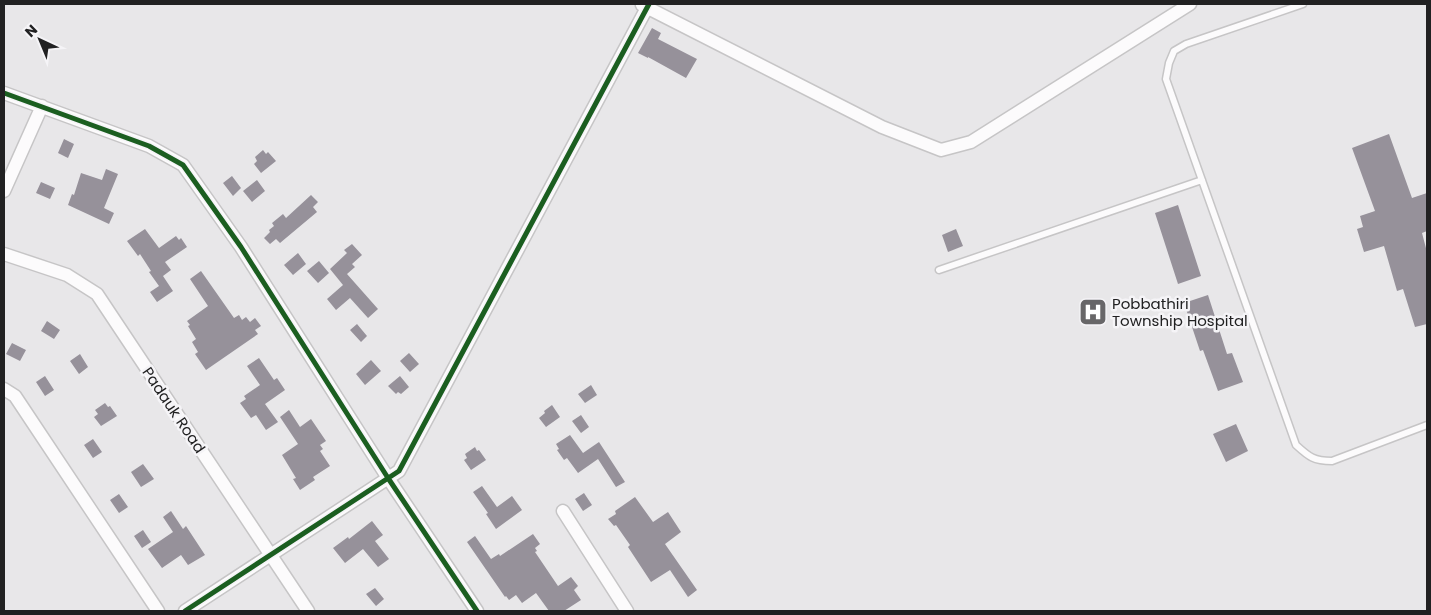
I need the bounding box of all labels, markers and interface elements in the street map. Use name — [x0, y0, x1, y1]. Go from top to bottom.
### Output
north arrow — [15, 15, 65, 65]
text: N — [20, 20, 42, 41]
place label: Pobbathiri Township Hospital — [1112, 293, 1248, 331]
hospital icon: Pobbathiri Township Hospital — [1078, 297, 1108, 327]
street label: Padauk Road — [137, 363, 211, 457]

